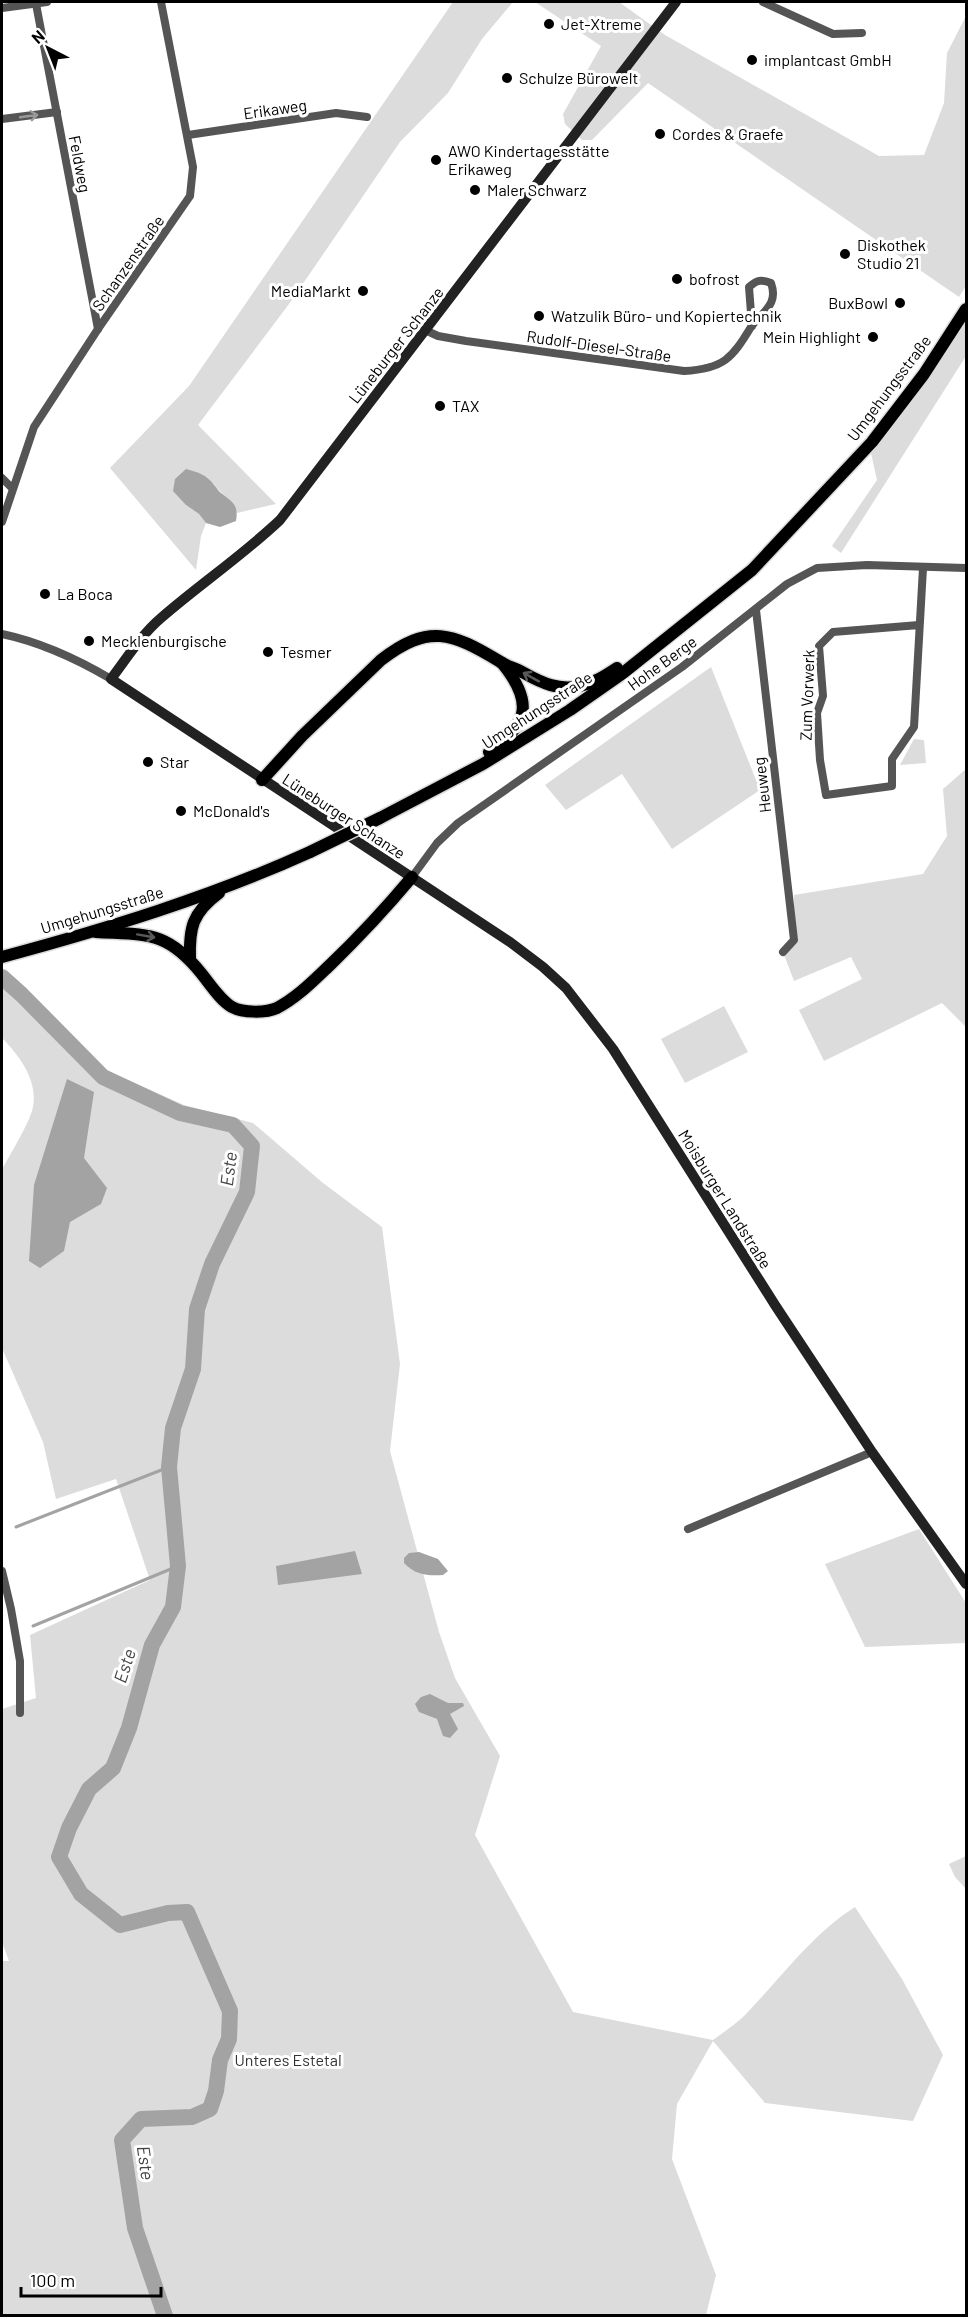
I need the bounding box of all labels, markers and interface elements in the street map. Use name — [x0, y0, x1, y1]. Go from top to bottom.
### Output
place label: Jet-Xtreme — [561, 14, 642, 33]
marker: Jet-Xtreme — [542, 17, 556, 31]
north arrow — [18, 18, 78, 78]
text: N — [27, 26, 48, 47]
place label: implantcast GmbH — [764, 50, 892, 69]
marker: implantcast GmbH — [745, 53, 759, 67]
place label: Schulze Bürowelt — [519, 68, 638, 87]
marker: Schulze Bürowelt — [500, 71, 514, 85]
street label: Erikaweg — [242, 95, 308, 122]
one-way arrow — [19, 110, 39, 121]
place label: Cordes & Graefe — [672, 124, 784, 143]
marker: Cordes & Graefe — [653, 127, 667, 141]
street label: Feldweg — [66, 134, 95, 194]
place label: AWO Kindertagesstätte Erikaweg — [448, 141, 609, 178]
marker: AWO Kindertagesstätte Erikaweg — [429, 153, 443, 167]
place label: Maler Schwarz — [487, 180, 587, 199]
marker: Maler Schwarz — [468, 183, 482, 197]
street label: Schanzenstraße — [88, 211, 168, 314]
place label: Diskothek Studio 21 — [857, 235, 926, 272]
marker: Diskothek Studio 21 — [838, 247, 852, 261]
place label: bofrost — [689, 269, 740, 288]
marker: bofrost — [670, 272, 684, 286]
place label: MediaMarkt — [271, 281, 351, 300]
street label: Lüneburger Schanze — [344, 283, 447, 407]
marker: MediaMarkt — [356, 284, 370, 298]
place label: BuxBowl — [828, 293, 888, 312]
marker: BuxBowl — [893, 296, 907, 310]
place label: Watzulik Büro- und Kopiertechnik — [551, 306, 782, 325]
marker: Watzulik Büro- und Kopiertechnik — [532, 309, 546, 323]
street label: Rudolf-Diesel-Straße — [526, 326, 673, 365]
place label: Mein Highlight — [763, 327, 861, 346]
marker: Mein Highlight — [866, 330, 880, 344]
street label: Umgehungsstraße — [843, 331, 935, 444]
place label: TAX — [452, 396, 479, 415]
marker: TAX — [433, 399, 447, 413]
place label: La Boca — [57, 584, 113, 603]
marker: La Boca — [38, 587, 52, 601]
place label: Mecklenburgische — [101, 631, 227, 650]
street label: Hohe Berge — [623, 631, 700, 694]
marker: Mecklenburgische — [82, 634, 96, 648]
place label: Tesmer — [280, 642, 332, 661]
marker: Tesmer — [261, 645, 275, 659]
street label: Zum Vorwerk — [795, 649, 818, 741]
street label: Umgehungsstraße — [478, 667, 595, 752]
one-way arrow — [523, 671, 540, 683]
place label: Star — [160, 752, 189, 771]
marker: Star — [141, 755, 155, 769]
street label: Heuweg — [749, 756, 774, 814]
street label: Lüneburger Schanze — [279, 769, 409, 862]
place label: McDonald's — [193, 801, 270, 820]
marker: McDonald's — [174, 804, 188, 818]
street label: Umgehungsstraße — [38, 882, 166, 937]
one-way arrow — [136, 930, 156, 941]
street label: Moisburger Landstraße — [675, 1126, 776, 1272]
water label: Este — [215, 1150, 241, 1187]
water label: Este — [108, 1646, 140, 1685]
park label: Unteres Estetal — [234, 2050, 342, 2069]
water label: Este — [133, 2144, 159, 2181]
scale bar — [21, 2260, 160, 2298]
text: 100 m — [30, 2269, 75, 2291]

